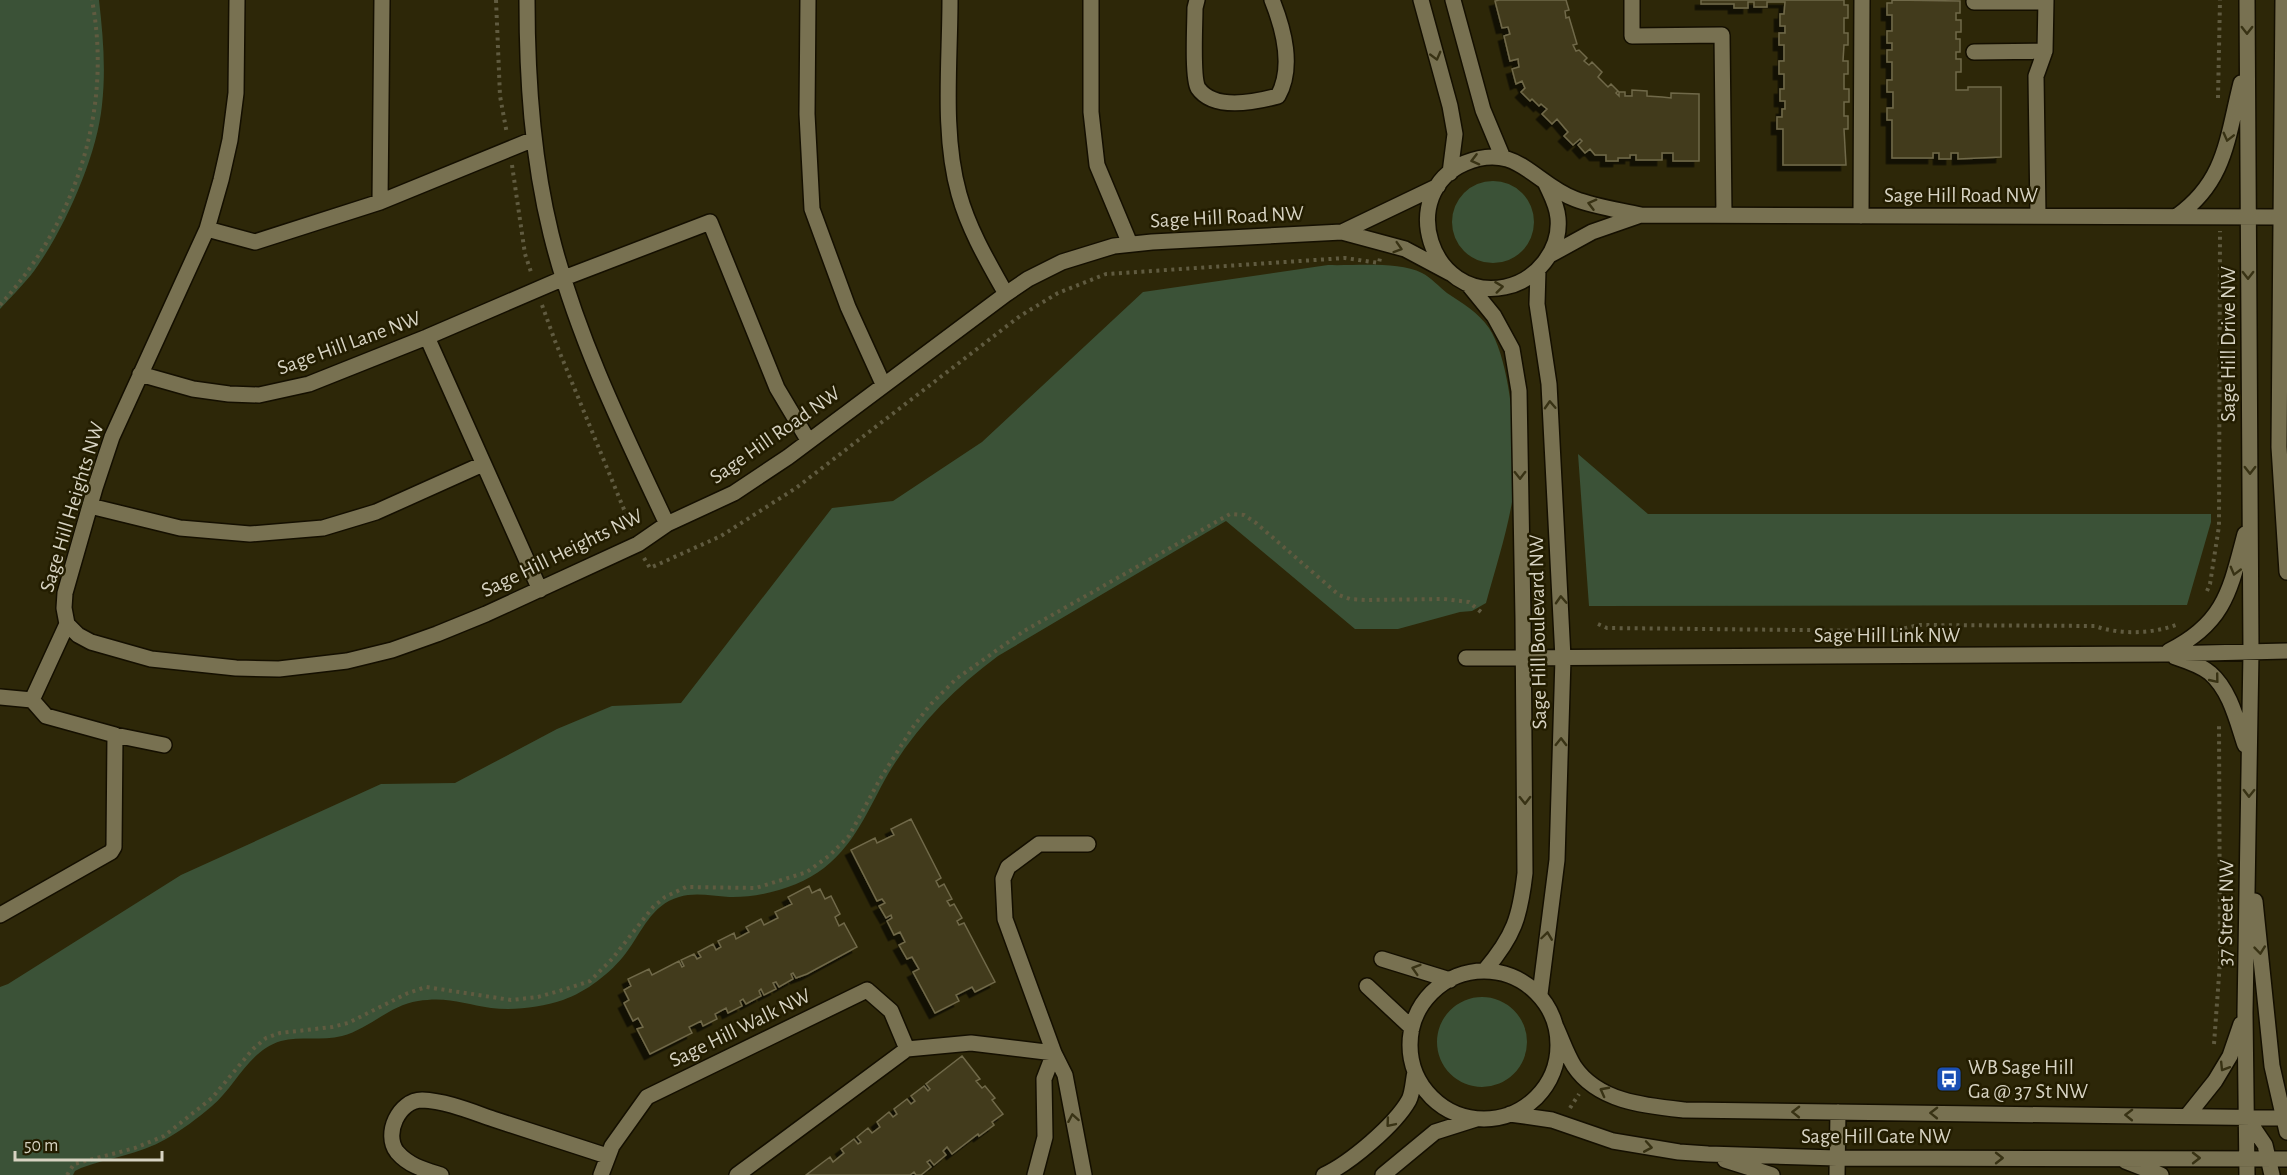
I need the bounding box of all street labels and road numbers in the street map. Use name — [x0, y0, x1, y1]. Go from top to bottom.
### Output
street label: Sage Hill Road NW — [1884, 185, 2038, 206]
street label: Sage Hill Road NW — [1150, 202, 1305, 232]
street label: Sage Hill Drive NW — [2218, 266, 2239, 422]
street label: Sage Hill Lane NW — [275, 307, 424, 379]
street label: Sage Hill Road NW — [706, 382, 844, 488]
street label: Sage Hill Heights NW — [36, 419, 108, 594]
street label: Sage Hill Heights NW — [478, 505, 646, 601]
street label: Sage Hill Boulevard NW — [1526, 534, 1550, 730]
street label: Sage Hill Link NW — [1814, 625, 1960, 646]
street label: 37 Street NW — [2215, 859, 2237, 966]
street label: Sage Hill Walk NW — [666, 985, 814, 1071]
street label: Sage Hill Gate NW — [1801, 1126, 1951, 1147]

